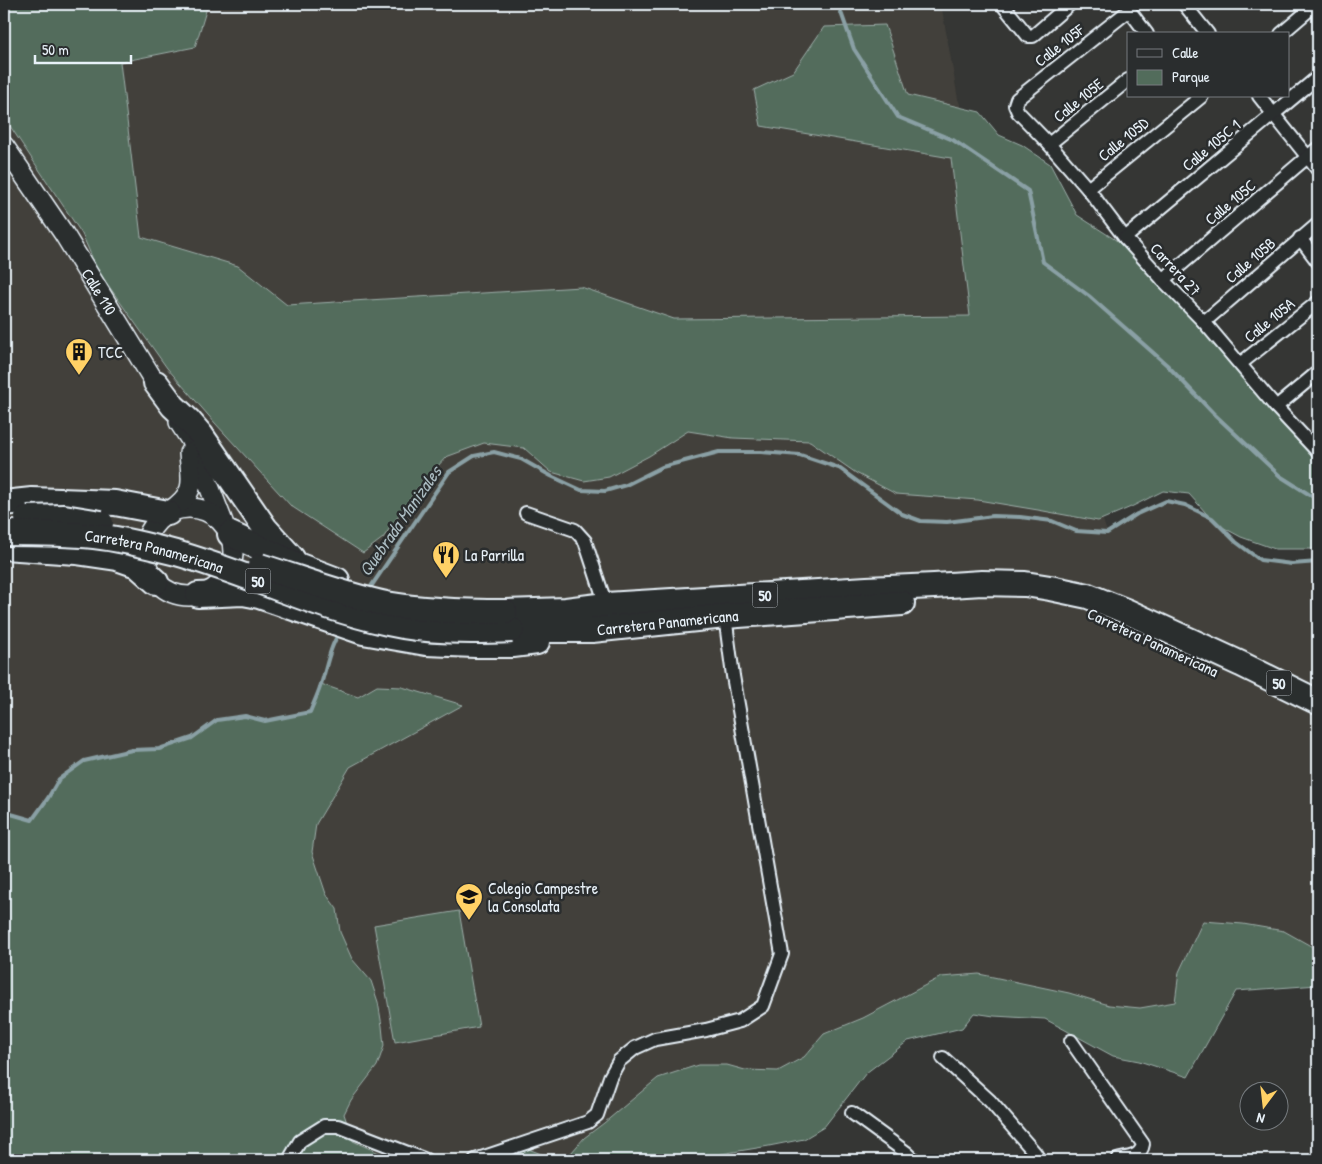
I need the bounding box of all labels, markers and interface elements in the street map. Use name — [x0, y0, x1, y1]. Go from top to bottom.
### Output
street label: Calle 105F — [1029, 18, 1089, 71]
scale bar — [35, 32, 131, 64]
legend — [1127, 32, 1290, 98]
text: 50 m — [42, 39, 69, 60]
text: Calle — [1172, 42, 1199, 63]
text: Parque — [1172, 66, 1210, 87]
street label: Calle 105E — [1048, 73, 1108, 127]
street label: Calle 105D — [1093, 112, 1153, 166]
street label: Calle 105C 1 — [1177, 114, 1245, 176]
street label: Calle 105C — [1200, 174, 1260, 230]
street label: Calle 105B — [1220, 232, 1280, 288]
street label: Carrera 27 — [1146, 238, 1206, 300]
street label: Calle 110 — [77, 264, 122, 319]
street label: Calle 105A — [1239, 293, 1299, 347]
building icon: TCC — [64, 337, 94, 376]
place label: TCC — [98, 341, 123, 363]
water label: Quebrada Manizales — [353, 459, 449, 581]
street label: Carretera Panamericana — [84, 524, 227, 578]
restaurant icon: La Parrilla — [431, 540, 461, 579]
place label: La Parrilla — [465, 544, 524, 566]
road number: 50 — [246, 568, 270, 594]
road number: 50 — [752, 582, 778, 608]
street label: Carretera Panamericana — [1084, 602, 1222, 682]
street label: Carretera Panamericana — [596, 604, 739, 640]
road number: 50 — [1266, 670, 1292, 696]
place label: Colegio Campestre la Consolata — [488, 877, 599, 917]
school or university icon: Colegio Campestre la Consolata — [454, 882, 484, 921]
north arrow — [1240, 1082, 1290, 1132]
text: N — [1254, 1109, 1267, 1129]

